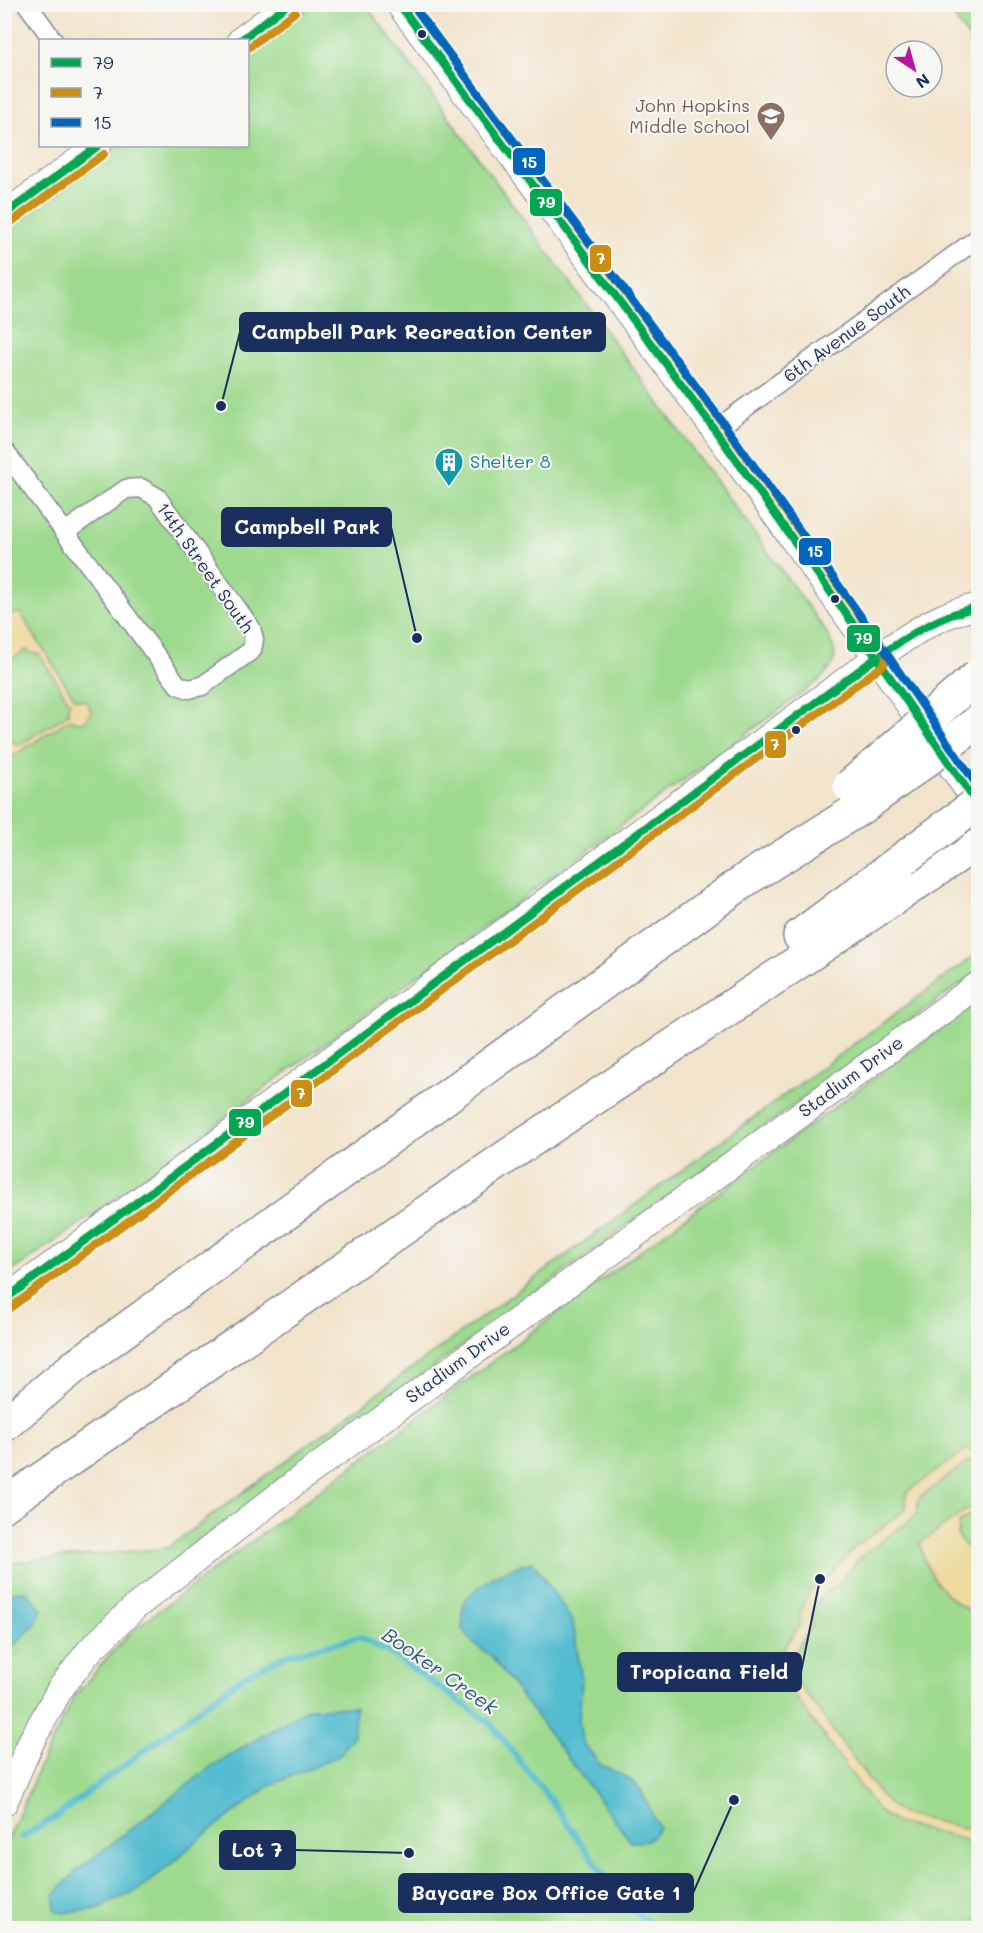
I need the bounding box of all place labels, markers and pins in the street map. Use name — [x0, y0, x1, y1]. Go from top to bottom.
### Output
unlabelled marker — [416, 28, 428, 40]
place label: John Hopkins Middle School — [629, 93, 750, 138]
school or university icon: John Hopkins Middle School — [755, 100, 787, 142]
callout: Campbell Park Recreation Center — [240, 313, 605, 351]
building icon: Shelter 8 — [433, 446, 465, 488]
place label: Shelter 8 — [470, 449, 551, 473]
callout: Campbell Park — [222, 508, 391, 546]
unlabelled marker — [829, 593, 841, 605]
unlabelled marker — [790, 724, 802, 736]
callout: Tropicana Field — [618, 1653, 801, 1691]
callout: Lot 7 — [220, 1831, 295, 1869]
callout: Baycare Box Office Gate 1 — [399, 1874, 693, 1912]

